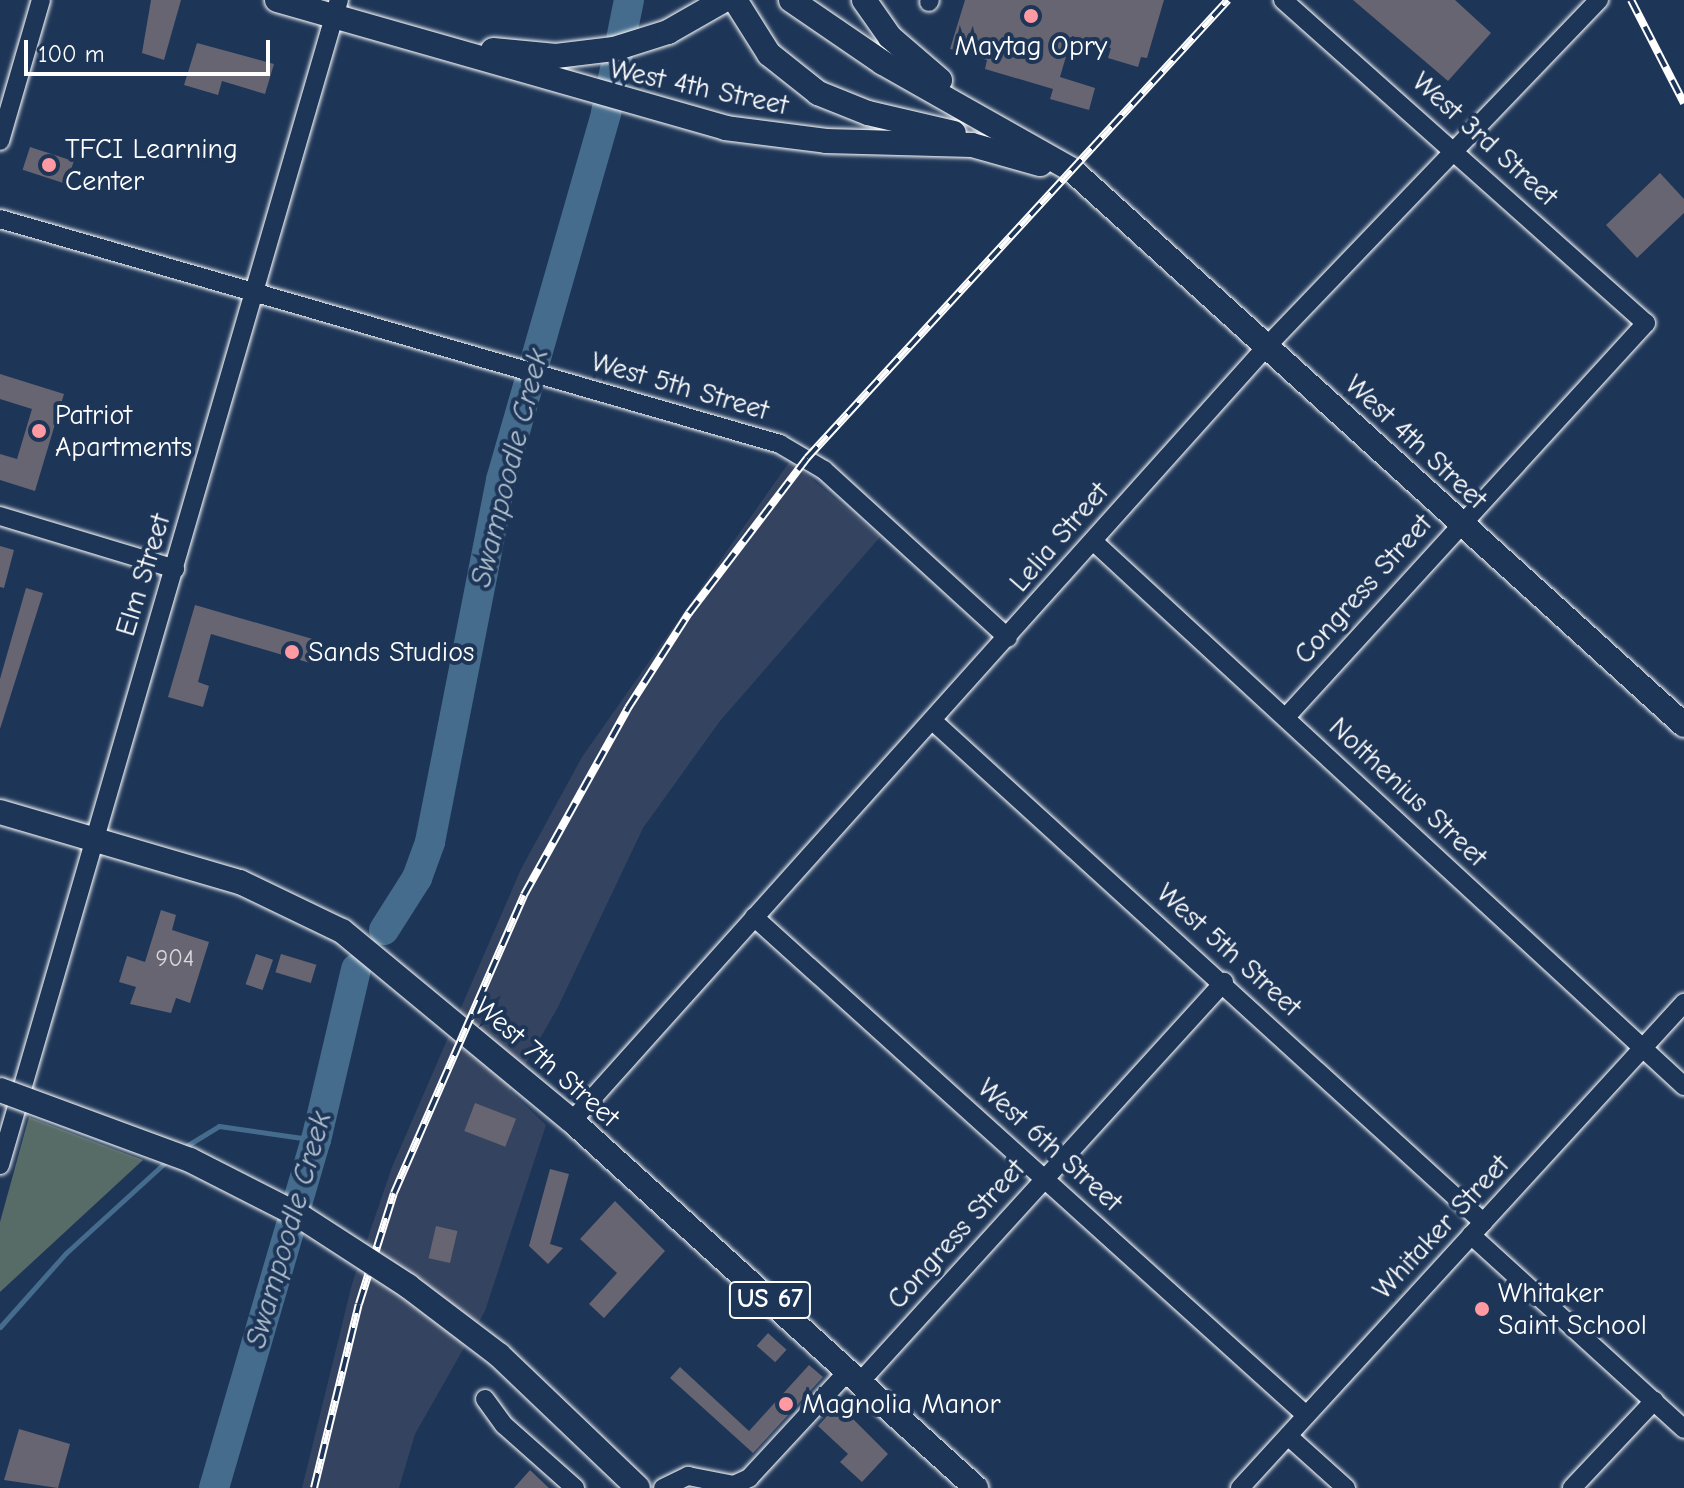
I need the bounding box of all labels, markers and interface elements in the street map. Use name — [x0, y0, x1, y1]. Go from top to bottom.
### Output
marker: Maytag Opry — [1022, 7, 1040, 25]
scale bar — [28, 24, 274, 74]
place label: Maytag Opry — [955, 29, 1107, 63]
text: 100 m — [38, 40, 105, 68]
street label: West 4th Street — [607, 52, 791, 122]
street label: West 3rd Street — [1405, 65, 1565, 213]
place label: TFCI Learning Center — [65, 132, 238, 198]
marker: TFCI Learning Center — [40, 156, 58, 174]
water label: Swampoodle Creek — [463, 345, 557, 591]
street label: West 5th Street — [587, 345, 773, 427]
street label: West 4th Street — [1338, 368, 1494, 516]
place label: Patriot Apartments — [55, 398, 192, 464]
marker: Patriot Apartments — [30, 422, 48, 440]
street label: Lelia Street — [1002, 475, 1116, 599]
street label: Congress Street — [1287, 507, 1439, 671]
street label: Elm Street — [109, 510, 177, 640]
place label: Sands Studios — [308, 635, 474, 669]
marker: Sands Studios — [283, 643, 301, 661]
street label: Nolthenius Street — [1322, 710, 1494, 874]
street label: West 5th Street — [1150, 876, 1308, 1024]
house number: 904 — [156, 945, 194, 973]
street label: West 7th Street — [468, 990, 626, 1134]
street label: West 6th Street — [971, 1071, 1129, 1219]
water label: Swampoodle Creek — [238, 1108, 340, 1352]
street label: Whitaker Street — [1366, 1148, 1516, 1306]
street label: Congress Street — [880, 1152, 1032, 1316]
place label: Whitaker Saint School — [1498, 1276, 1647, 1342]
road number: US 67 — [728, 1278, 812, 1322]
marker: Whitaker Saint School — [1473, 1300, 1491, 1318]
place label: Magnolia Manor — [802, 1387, 1001, 1421]
marker: Magnolia Manor — [777, 1395, 795, 1413]

